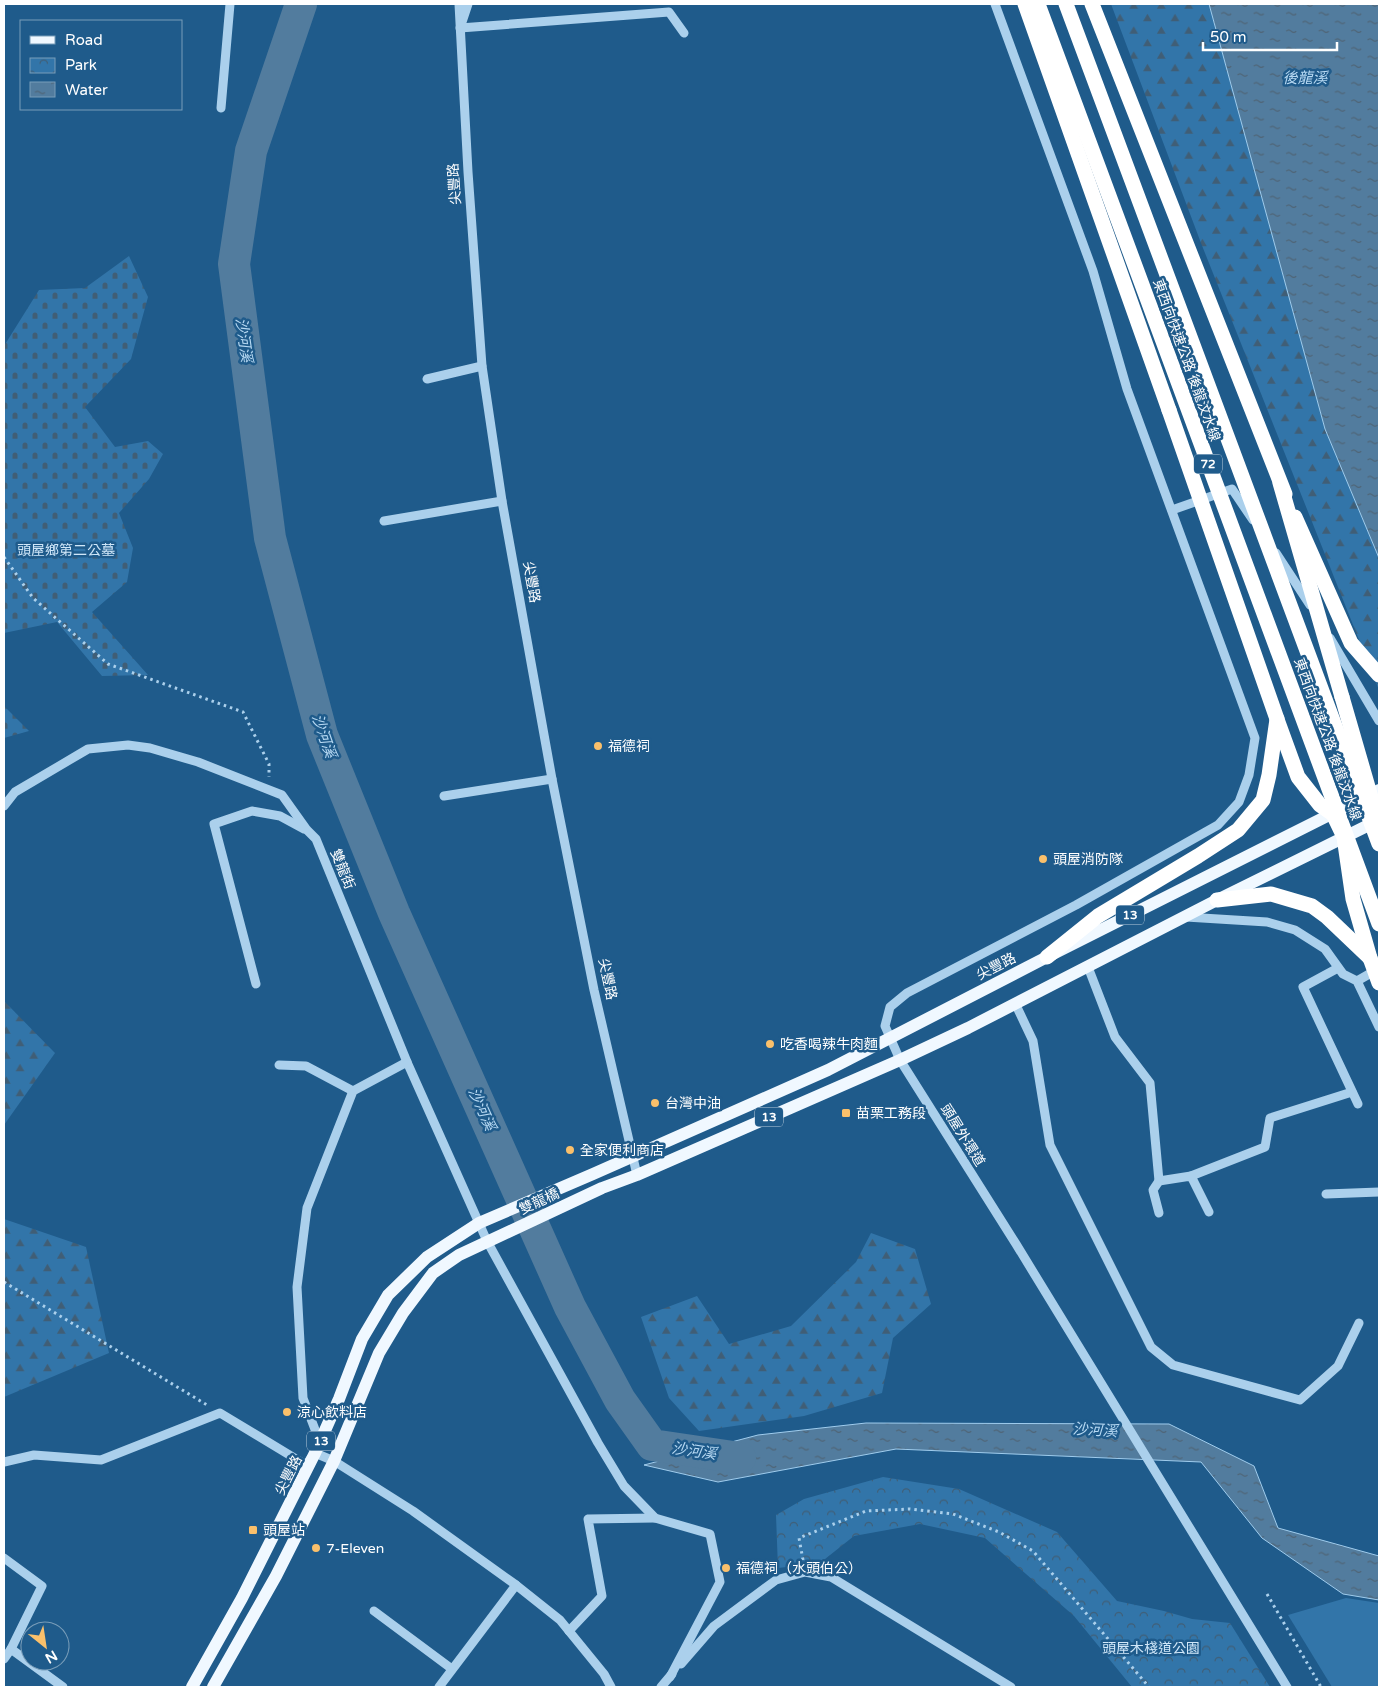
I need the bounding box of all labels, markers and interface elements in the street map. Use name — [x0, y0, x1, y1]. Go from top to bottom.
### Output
legend — [20, 20, 182, 110]
scale bar — [1203, 20, 1337, 52]
text: 50 m — [1210, 28, 1247, 46]
text: Road — [65, 31, 103, 49]
text: Park — [65, 56, 97, 74]
water label: 後龍溪 — [1282, 69, 1329, 87]
text: Water — [65, 81, 108, 99]
street label: 尖豐路 — [445, 162, 464, 206]
street label: 東西向快速公路 後龍汶水線 — [1149, 277, 1224, 444]
water label: 沙河溪 — [232, 316, 256, 366]
road number: 72 — [1194, 454, 1222, 474]
park label: 頭屋鄉第二公墓 — [17, 542, 115, 559]
street label: 尖豐路 — [519, 560, 544, 604]
street label: 東西向快速公路 後龍汶水線 — [1290, 656, 1365, 823]
water label: 沙河溪 — [308, 712, 340, 762]
place label: 福德祠 — [608, 738, 650, 755]
marker: 福德祠 — [592, 740, 604, 752]
street label: 雙龍街 — [327, 847, 358, 892]
place label: 頭屋消防隊 — [1053, 851, 1123, 868]
marker: 頭屋消防隊 — [1037, 853, 1049, 865]
road number: 13 — [1116, 906, 1144, 924]
street label: 尖豐路 — [974, 949, 1019, 984]
street label: 尖豐路 — [595, 957, 620, 1001]
place label: 吃香喝辣牛肉麵 — [780, 1036, 878, 1053]
marker: 吃香喝辣牛肉麵 — [764, 1038, 776, 1050]
water label: 沙河溪 — [465, 1085, 500, 1135]
place label: 台灣中油 — [665, 1095, 721, 1112]
marker: 台灣中油 — [649, 1097, 661, 1109]
street label: 頭屋外環道 — [937, 1101, 988, 1169]
place label: 苗栗工務段 — [856, 1105, 926, 1122]
marker: 苗栗工務段 — [840, 1107, 852, 1119]
road number: 13 — [755, 1108, 783, 1126]
place label: 全家便利商店 — [580, 1142, 664, 1159]
marker: 全家便利商店 — [564, 1144, 576, 1156]
street label: 雙龍橋 — [517, 1185, 562, 1218]
place label: 涼心飲料店 — [297, 1404, 367, 1421]
marker: 涼心飲料店 — [281, 1406, 293, 1418]
water label: 沙河溪 — [1072, 1420, 1120, 1440]
road number: 13 — [307, 1432, 335, 1450]
water label: 沙河溪 — [670, 1439, 720, 1463]
street label: 尖豐路 — [271, 1453, 306, 1498]
place label: 頭屋站 — [263, 1522, 305, 1539]
marker: 頭屋站 — [247, 1524, 259, 1536]
place label: 7-Eleven — [326, 1540, 384, 1557]
marker: 7-Eleven — [310, 1542, 322, 1554]
place label: 福德祠（水頭伯公） — [736, 1560, 862, 1577]
marker: 福德祠（水頭伯公） — [720, 1562, 732, 1574]
north arrow — [20, 1621, 70, 1671]
park label: 頭屋木棧道公園 — [1102, 1640, 1200, 1657]
text: N — [42, 1647, 60, 1667]

